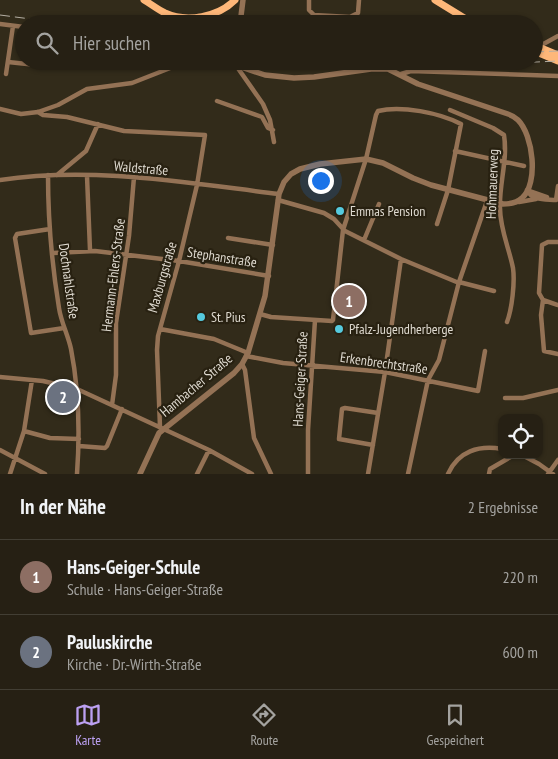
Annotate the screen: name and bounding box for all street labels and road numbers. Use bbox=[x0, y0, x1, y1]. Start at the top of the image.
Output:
street label: Hohmauerweg bbox=[482, 149, 502, 219]
street label: Waldstraße bbox=[113, 157, 169, 179]
street label: Hermann-Ehlers-Straße bbox=[97, 217, 129, 333]
street label: Maxburgstraße bbox=[143, 239, 181, 315]
street label: Dochnahlstraße bbox=[55, 242, 83, 320]
street label: Stephanstraße bbox=[186, 243, 258, 271]
street label: Hans-Geiger-Straße bbox=[289, 331, 311, 427]
street label: Erkenbrechtstraße bbox=[339, 348, 429, 378]
street label: Hambacher Straße bbox=[156, 349, 236, 421]

